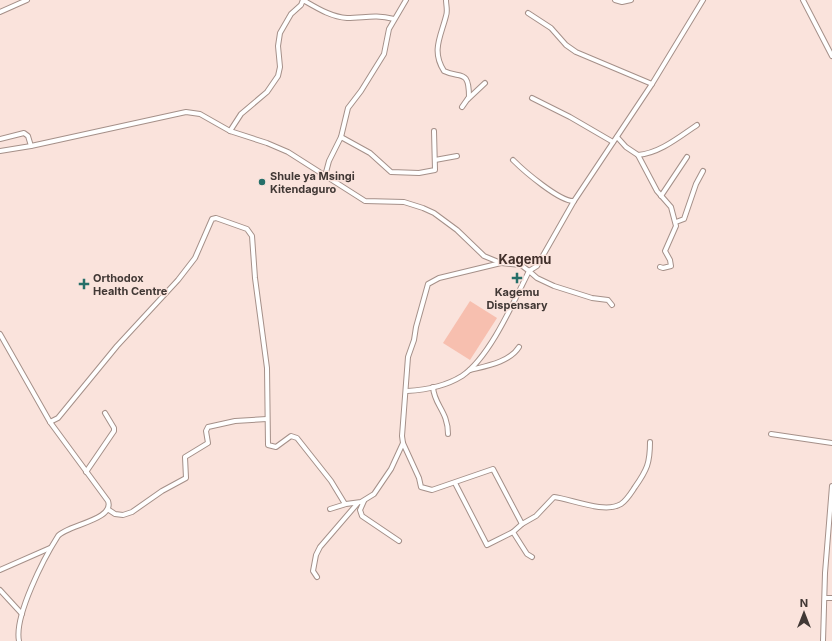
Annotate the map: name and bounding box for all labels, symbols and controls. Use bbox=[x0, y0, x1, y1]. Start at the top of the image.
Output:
place label: Shule ya Msingi Kitendaguro bbox=[270, 169, 355, 196]
marker: Shule ya Msingi Kitendaguro bbox=[257, 177, 267, 187]
district label: Kagemu bbox=[499, 251, 551, 267]
place label: Orthodox Health Centre bbox=[93, 271, 168, 298]
marker: Kagemu Dispensary bbox=[511, 272, 523, 284]
marker: Orthodox Health Centre bbox=[78, 278, 90, 290]
place label: Kagemu Dispensary bbox=[486, 285, 548, 312]
north arrow bbox=[784, 593, 824, 633]
text: N bbox=[800, 596, 808, 610]

